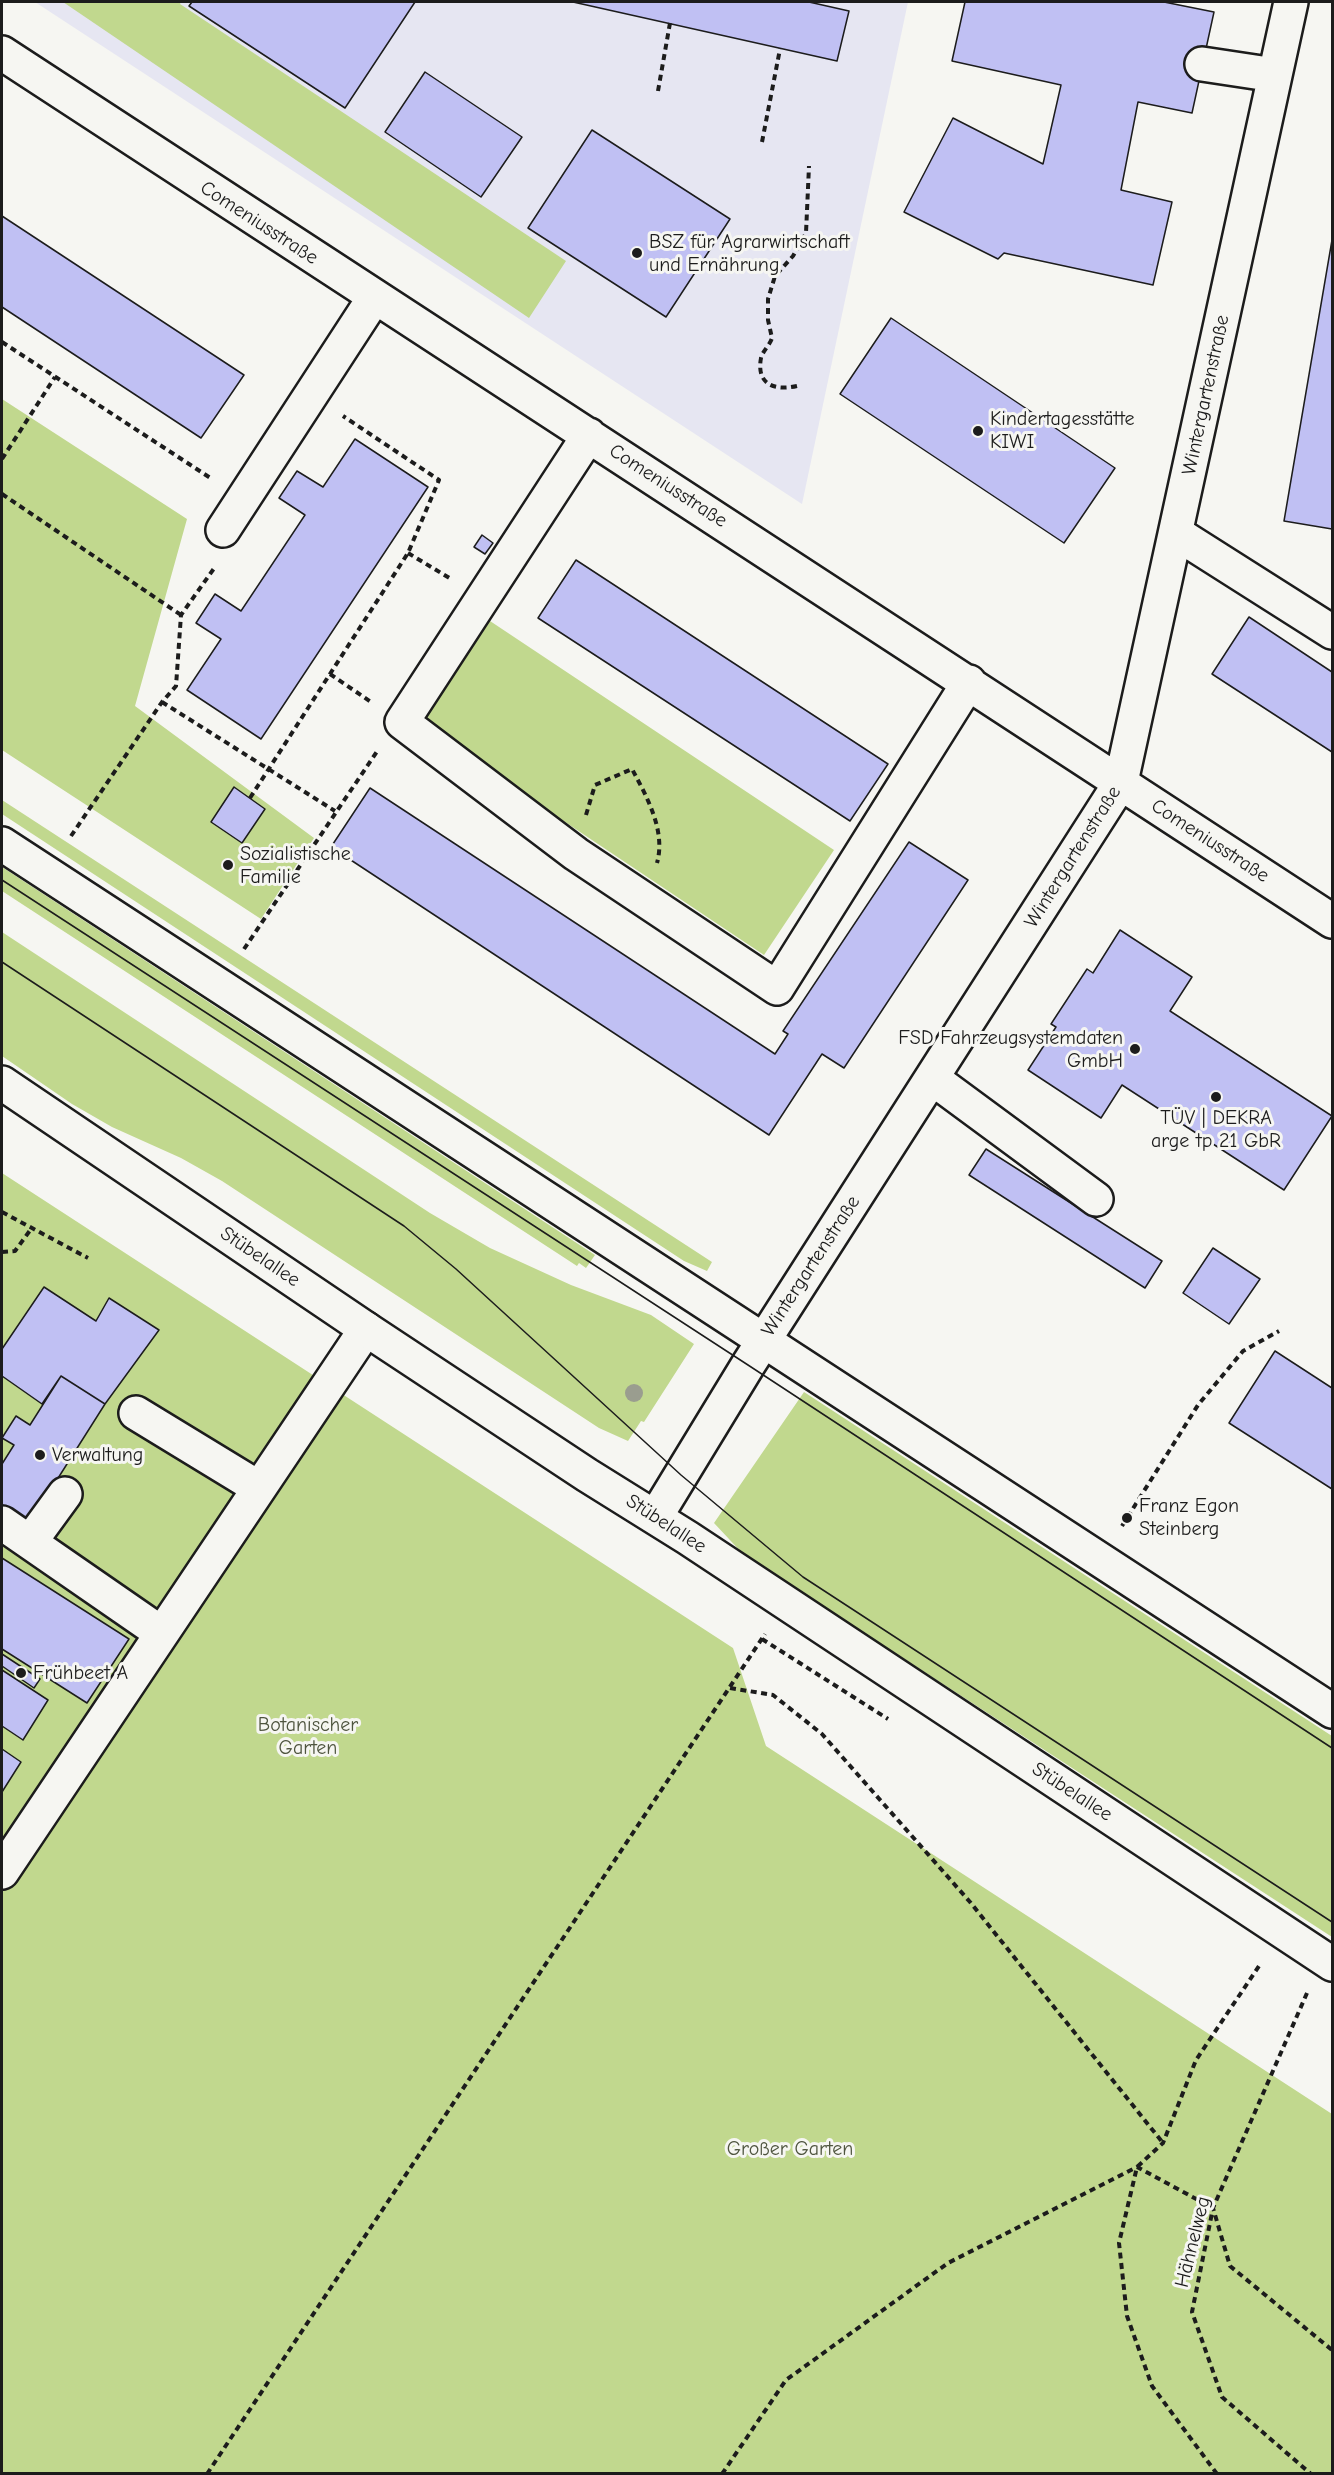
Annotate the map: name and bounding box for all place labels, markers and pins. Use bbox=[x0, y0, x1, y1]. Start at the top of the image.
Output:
place label: BSZ für Agrarwirtschaft und Ernährung bbox=[649, 230, 850, 277]
marker: BSZ für Agrarwirtschaft und Ernährung bbox=[630, 246, 644, 260]
place label: Kindertagesstätte KIWI bbox=[990, 407, 1134, 454]
marker: Kindertagesstätte KIWI bbox=[971, 424, 985, 438]
place label: Sozialistische Familie bbox=[240, 842, 351, 889]
marker: Sozialistische Familie bbox=[221, 858, 235, 872]
place label: FSD Fahrzeugsystemdaten GmbH bbox=[898, 1026, 1123, 1073]
marker: FSD Fahrzeugsystemdaten GmbH bbox=[1128, 1042, 1142, 1056]
marker: TÜV | DEKRA arge tp 21 GbR bbox=[1209, 1090, 1223, 1104]
place label: TÜV | DEKRA arge tp 21 GbR bbox=[1151, 1106, 1281, 1153]
place label: Verwaltung bbox=[52, 1443, 143, 1467]
marker: Verwaltung bbox=[33, 1448, 47, 1462]
place label: Franz Egon Steinberg bbox=[1139, 1494, 1239, 1541]
marker: Franz Egon Steinberg bbox=[1120, 1511, 1134, 1525]
place label: Frühbeet A bbox=[33, 1661, 128, 1685]
marker: Frühbeet A bbox=[14, 1666, 28, 1680]

